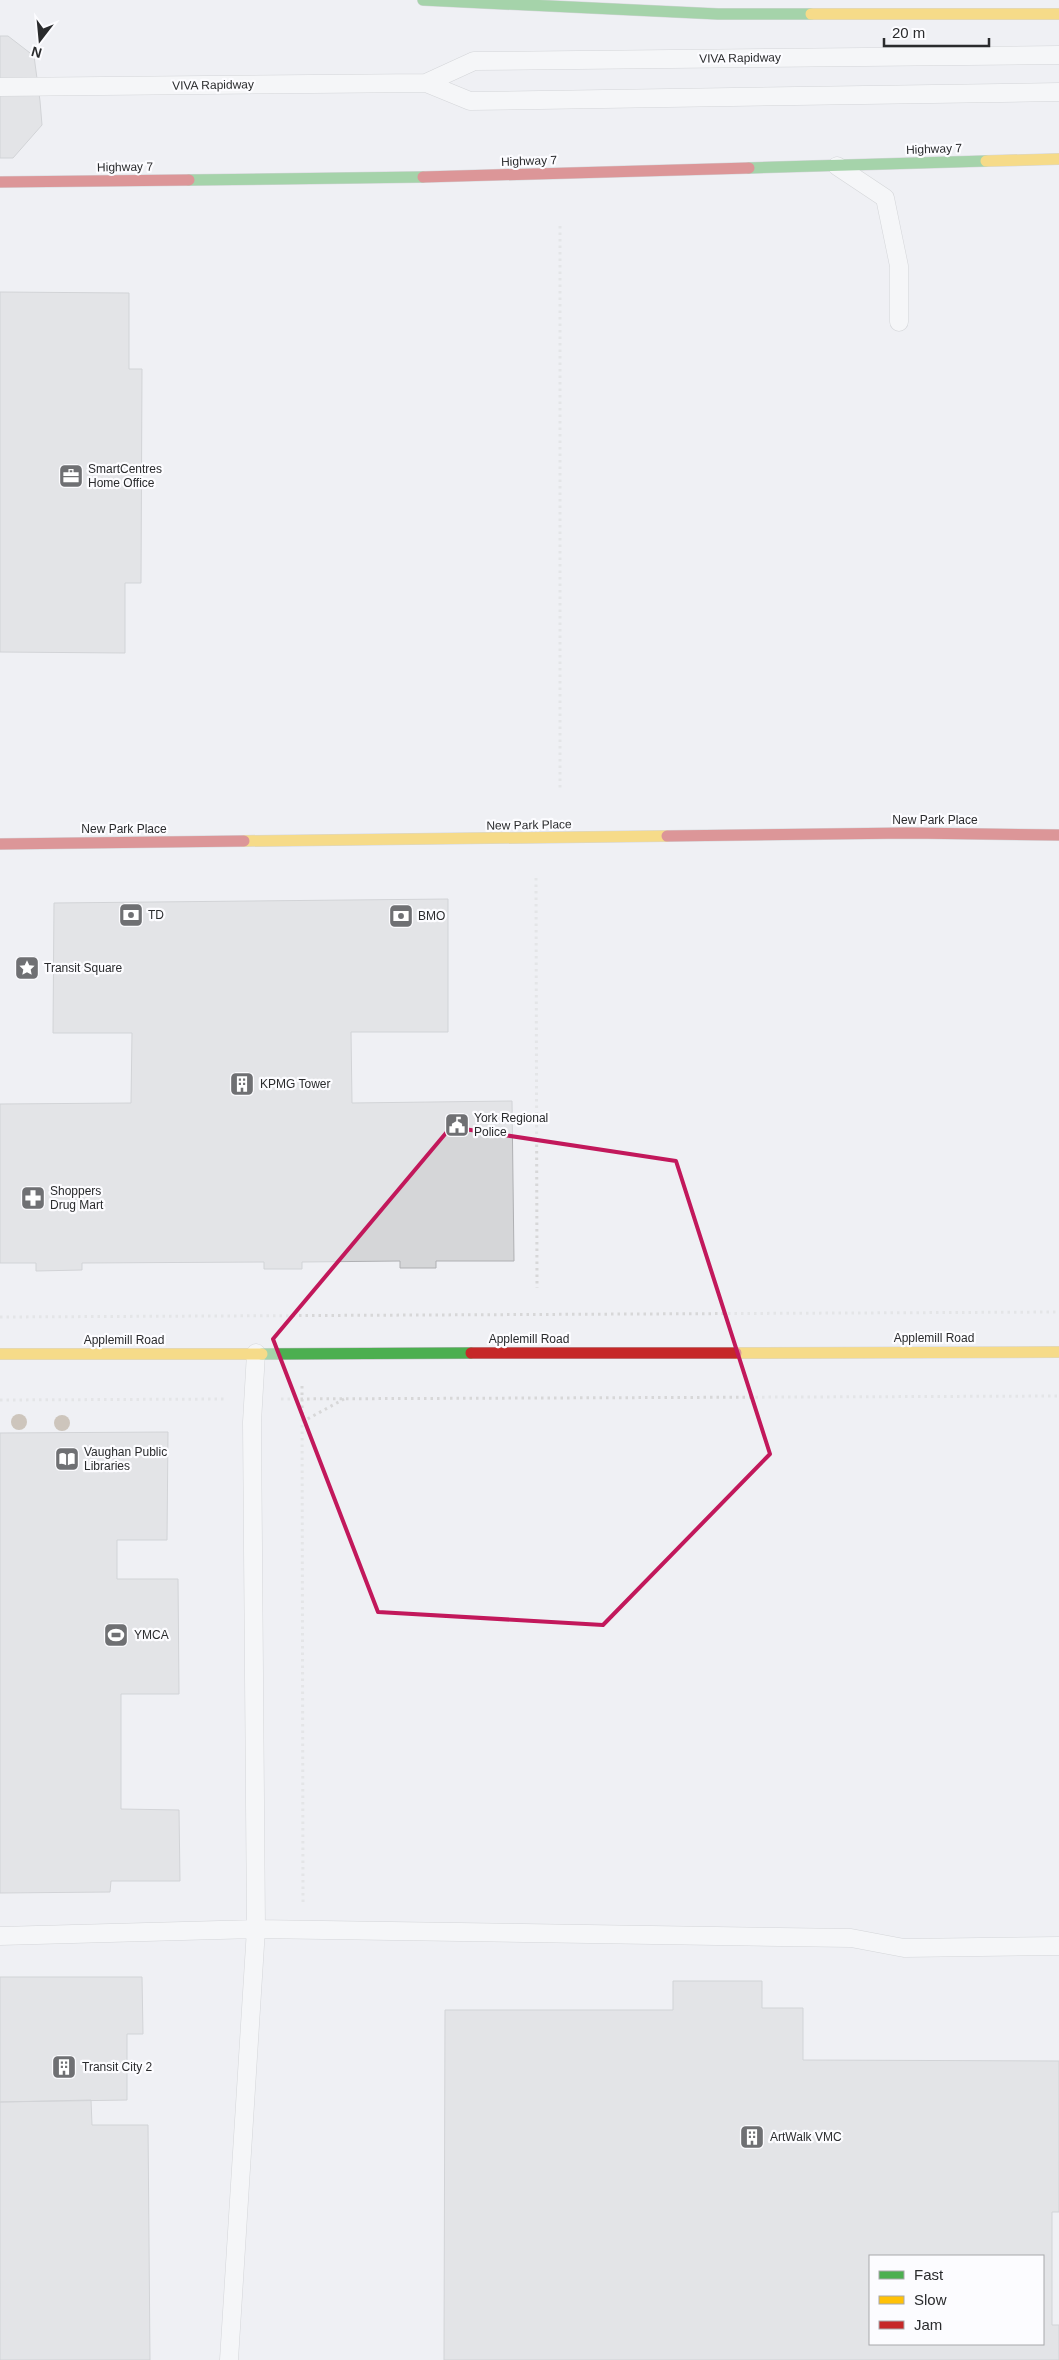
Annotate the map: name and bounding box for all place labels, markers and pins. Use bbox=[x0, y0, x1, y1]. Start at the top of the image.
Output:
place label: SmartCentres Home Office bbox=[88, 462, 162, 490]
office icon: SmartCentres Home Office bbox=[58, 463, 84, 489]
bank icon: TD bbox=[118, 902, 144, 928]
bank icon: BMO bbox=[388, 903, 414, 929]
place label: TD bbox=[148, 908, 164, 922]
place label: BMO bbox=[418, 909, 445, 923]
place icon: Transit Square bbox=[14, 955, 40, 981]
place label: Transit Square bbox=[44, 961, 123, 975]
building icon: KPMG Tower bbox=[229, 1071, 255, 1097]
place label: KPMG Tower bbox=[260, 1077, 330, 1091]
place label: York Regional Police bbox=[474, 1111, 548, 1139]
public building icon: York Regional Police bbox=[444, 1112, 470, 1138]
place label: Shoppers Drug Mart bbox=[50, 1184, 104, 1212]
pharmacy icon: Shoppers Drug Mart bbox=[20, 1185, 46, 1211]
place label: Vaughan Public Libraries bbox=[84, 1445, 167, 1473]
library icon: Vaughan Public Libraries bbox=[54, 1446, 80, 1472]
sports icon: YMCA bbox=[103, 1622, 129, 1648]
place label: YMCA bbox=[134, 1628, 169, 1642]
building icon: Transit City 2 bbox=[51, 2054, 77, 2080]
place label: Transit City 2 bbox=[82, 2060, 153, 2074]
building icon: ArtWalk VMC bbox=[739, 2124, 765, 2150]
place label: ArtWalk VMC bbox=[770, 2130, 842, 2144]

